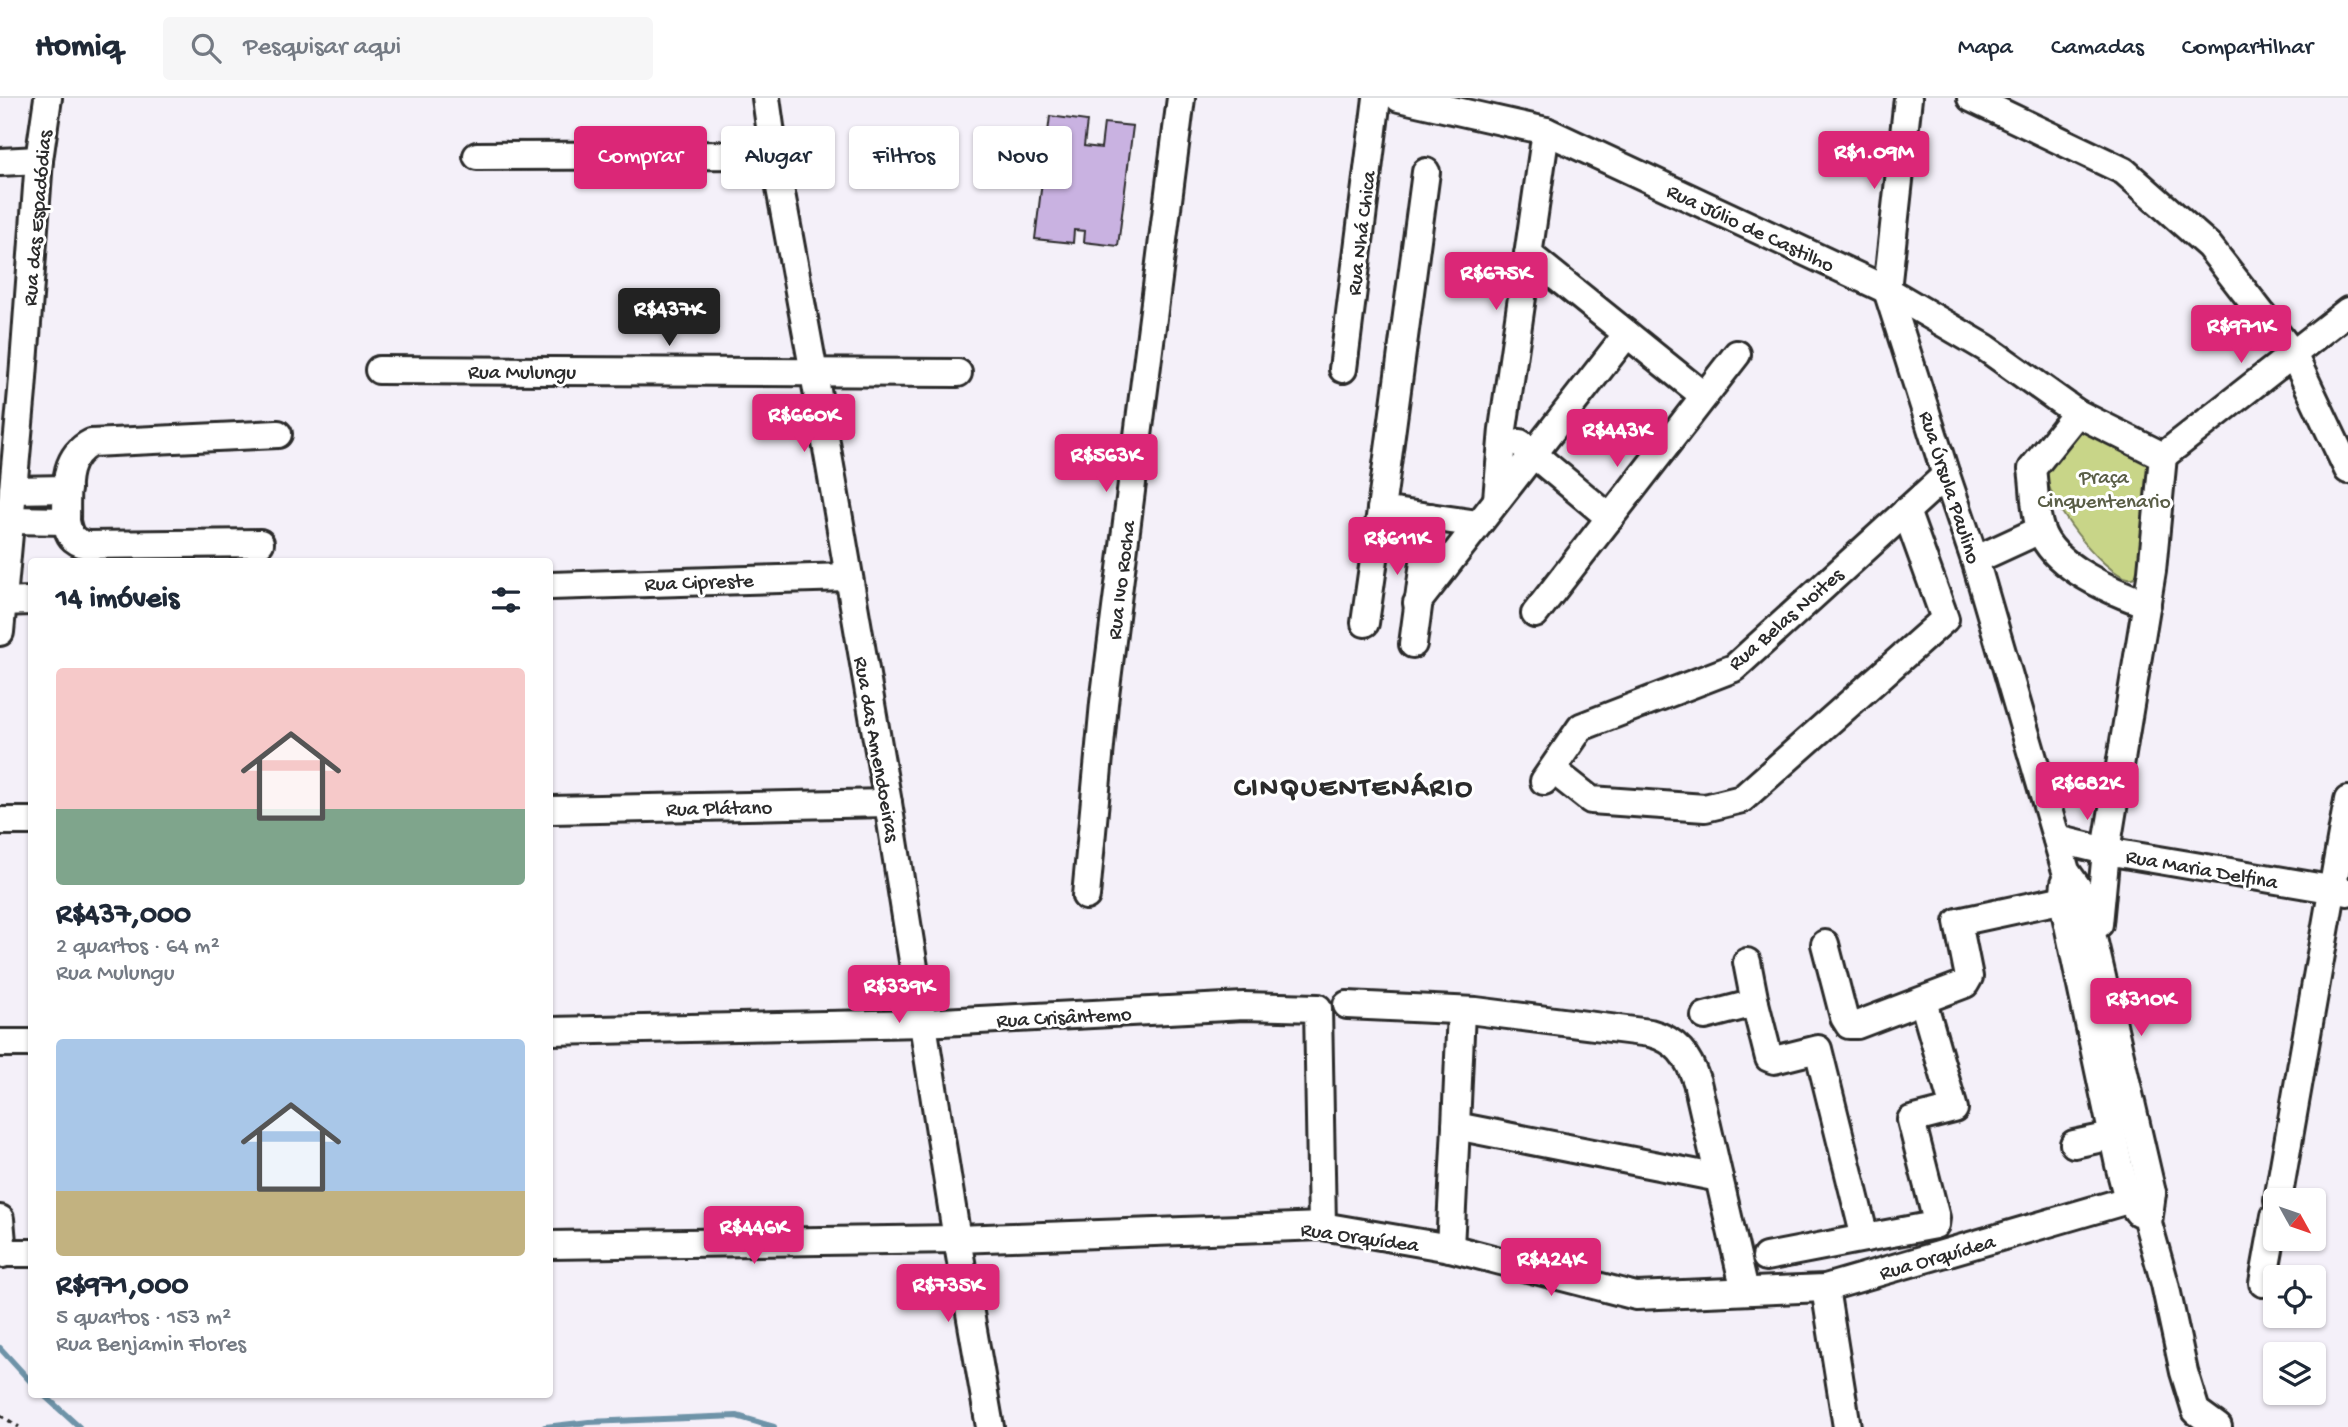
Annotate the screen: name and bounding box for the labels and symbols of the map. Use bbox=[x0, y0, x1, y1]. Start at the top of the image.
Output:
street label: Rua das Espadódias bbox=[19, 128, 60, 307]
pin: R$1.09M bbox=[1809, 132, 1939, 191]
street label: Rua Nhá Chica bbox=[1343, 168, 1384, 297]
street label: Rua Júlio de Castilho bbox=[1662, 180, 1838, 280]
pin: R$675K bbox=[1439, 252, 1553, 312]
pin: R$437K bbox=[612, 288, 726, 348]
pin: R$971K bbox=[2184, 306, 2298, 365]
street label: Rua Mulungu bbox=[468, 362, 576, 387]
pin: R$660K bbox=[747, 394, 861, 454]
street label: Rua Úrsula Paulino bbox=[1911, 409, 1984, 568]
pin: R$443K bbox=[1560, 410, 1674, 469]
pin: R$563K bbox=[1049, 434, 1163, 494]
park label: Praça Cinquentenario bbox=[2037, 467, 2171, 516]
street label: Rua Ivo Rocha bbox=[1104, 518, 1143, 641]
pin: R$611K bbox=[1340, 518, 1454, 577]
street label: Rua Belas Noites bbox=[1725, 563, 1851, 677]
street label: Rua Cipreste bbox=[644, 570, 755, 599]
street label: Rua das Amendoeiras bbox=[846, 655, 903, 845]
pin: R$682K bbox=[2030, 762, 2144, 822]
district label: CINQUENTENÁRIO bbox=[1234, 772, 1474, 806]
street label: Rua Plátano bbox=[666, 797, 773, 824]
street label: Rua Maria Delfina bbox=[2123, 846, 2281, 897]
pin: R$339K bbox=[842, 965, 956, 1025]
pin: R$310K bbox=[2084, 978, 2198, 1038]
street label: Rua Crisântemo bbox=[996, 1003, 1133, 1036]
north arrow bbox=[2263, 1188, 2326, 1251]
pin: R$446K bbox=[697, 1206, 811, 1266]
street label: Rua Orquídea bbox=[1299, 1219, 1422, 1260]
street label: Rua Orquídea bbox=[1877, 1231, 2000, 1288]
pin: R$424K bbox=[1494, 1238, 1608, 1298]
pin: R$735K bbox=[891, 1264, 1005, 1324]

